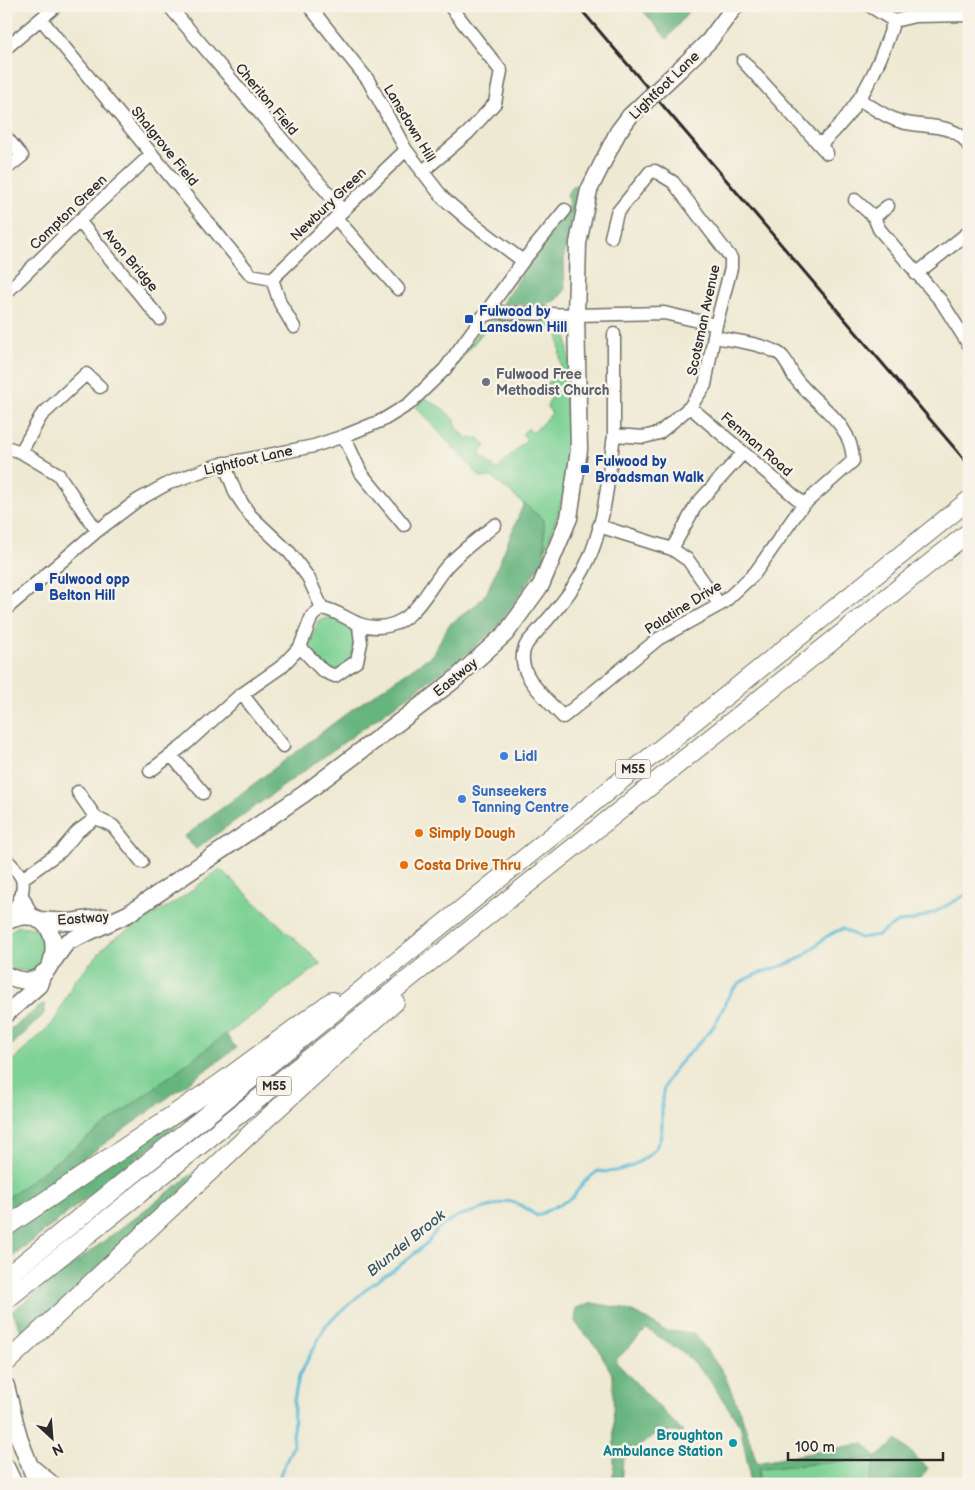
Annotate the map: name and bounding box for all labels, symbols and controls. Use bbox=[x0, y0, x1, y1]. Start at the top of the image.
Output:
street label: Lightfoot Lane bbox=[626, 48, 703, 123]
street label: Cheriton Field bbox=[232, 60, 302, 139]
street label: Lansdown Hill bbox=[380, 82, 439, 165]
street label: Shalgrove Field bbox=[127, 103, 202, 190]
street label: Newbury Green bbox=[287, 164, 370, 245]
street label: Compton Green bbox=[26, 171, 111, 253]
street label: Avon Bridge bbox=[99, 225, 162, 295]
street label: Scotsman Avenue bbox=[683, 263, 724, 377]
place label: Fulwood by Lansdown Hill bbox=[479, 303, 567, 336]
marker: Fulwood by Lansdown Hill bbox=[463, 313, 475, 325]
place label: Fulwood Free Methodist Church bbox=[496, 366, 609, 399]
marker: Fulwood Free Methodist Church bbox=[480, 376, 492, 388]
street label: Fenman Road bbox=[717, 409, 796, 480]
street label: Lightfoot Lane bbox=[202, 442, 294, 479]
place label: Fulwood by Broadsman Walk bbox=[595, 453, 705, 486]
marker: Fulwood by Broadsman Walk bbox=[579, 463, 591, 475]
place label: Fulwood opp Belton Hill bbox=[49, 571, 130, 604]
street label: Palatine Drive bbox=[642, 577, 725, 638]
marker: Fulwood opp Belton Hill bbox=[33, 581, 45, 593]
street label: Eastway bbox=[430, 654, 481, 700]
place label: Lidl bbox=[514, 748, 537, 765]
marker: Lidl bbox=[498, 750, 510, 762]
road number: M55 bbox=[616, 760, 650, 779]
place label: Sunseekers Tanning Centre bbox=[472, 783, 569, 816]
marker: Sunseekers Tanning Centre bbox=[456, 793, 468, 805]
place label: Simply Dough bbox=[429, 825, 515, 842]
marker: Simply Dough bbox=[413, 827, 425, 839]
place label: Costa Drive Thru bbox=[414, 857, 521, 874]
marker: Costa Drive Thru bbox=[398, 859, 410, 871]
street label: Eastway bbox=[57, 908, 110, 929]
road number: M55 bbox=[256, 1076, 292, 1096]
water label: Blundel Brook bbox=[363, 1205, 450, 1281]
north arrow bbox=[28, 1412, 78, 1462]
place label: Broughton Ambulance Station bbox=[602, 1427, 723, 1460]
scale bar bbox=[788, 1430, 942, 1462]
marker: Broughton Ambulance Station bbox=[727, 1437, 739, 1449]
text: 100 m bbox=[795, 1438, 835, 1457]
text: N bbox=[49, 1439, 66, 1459]

